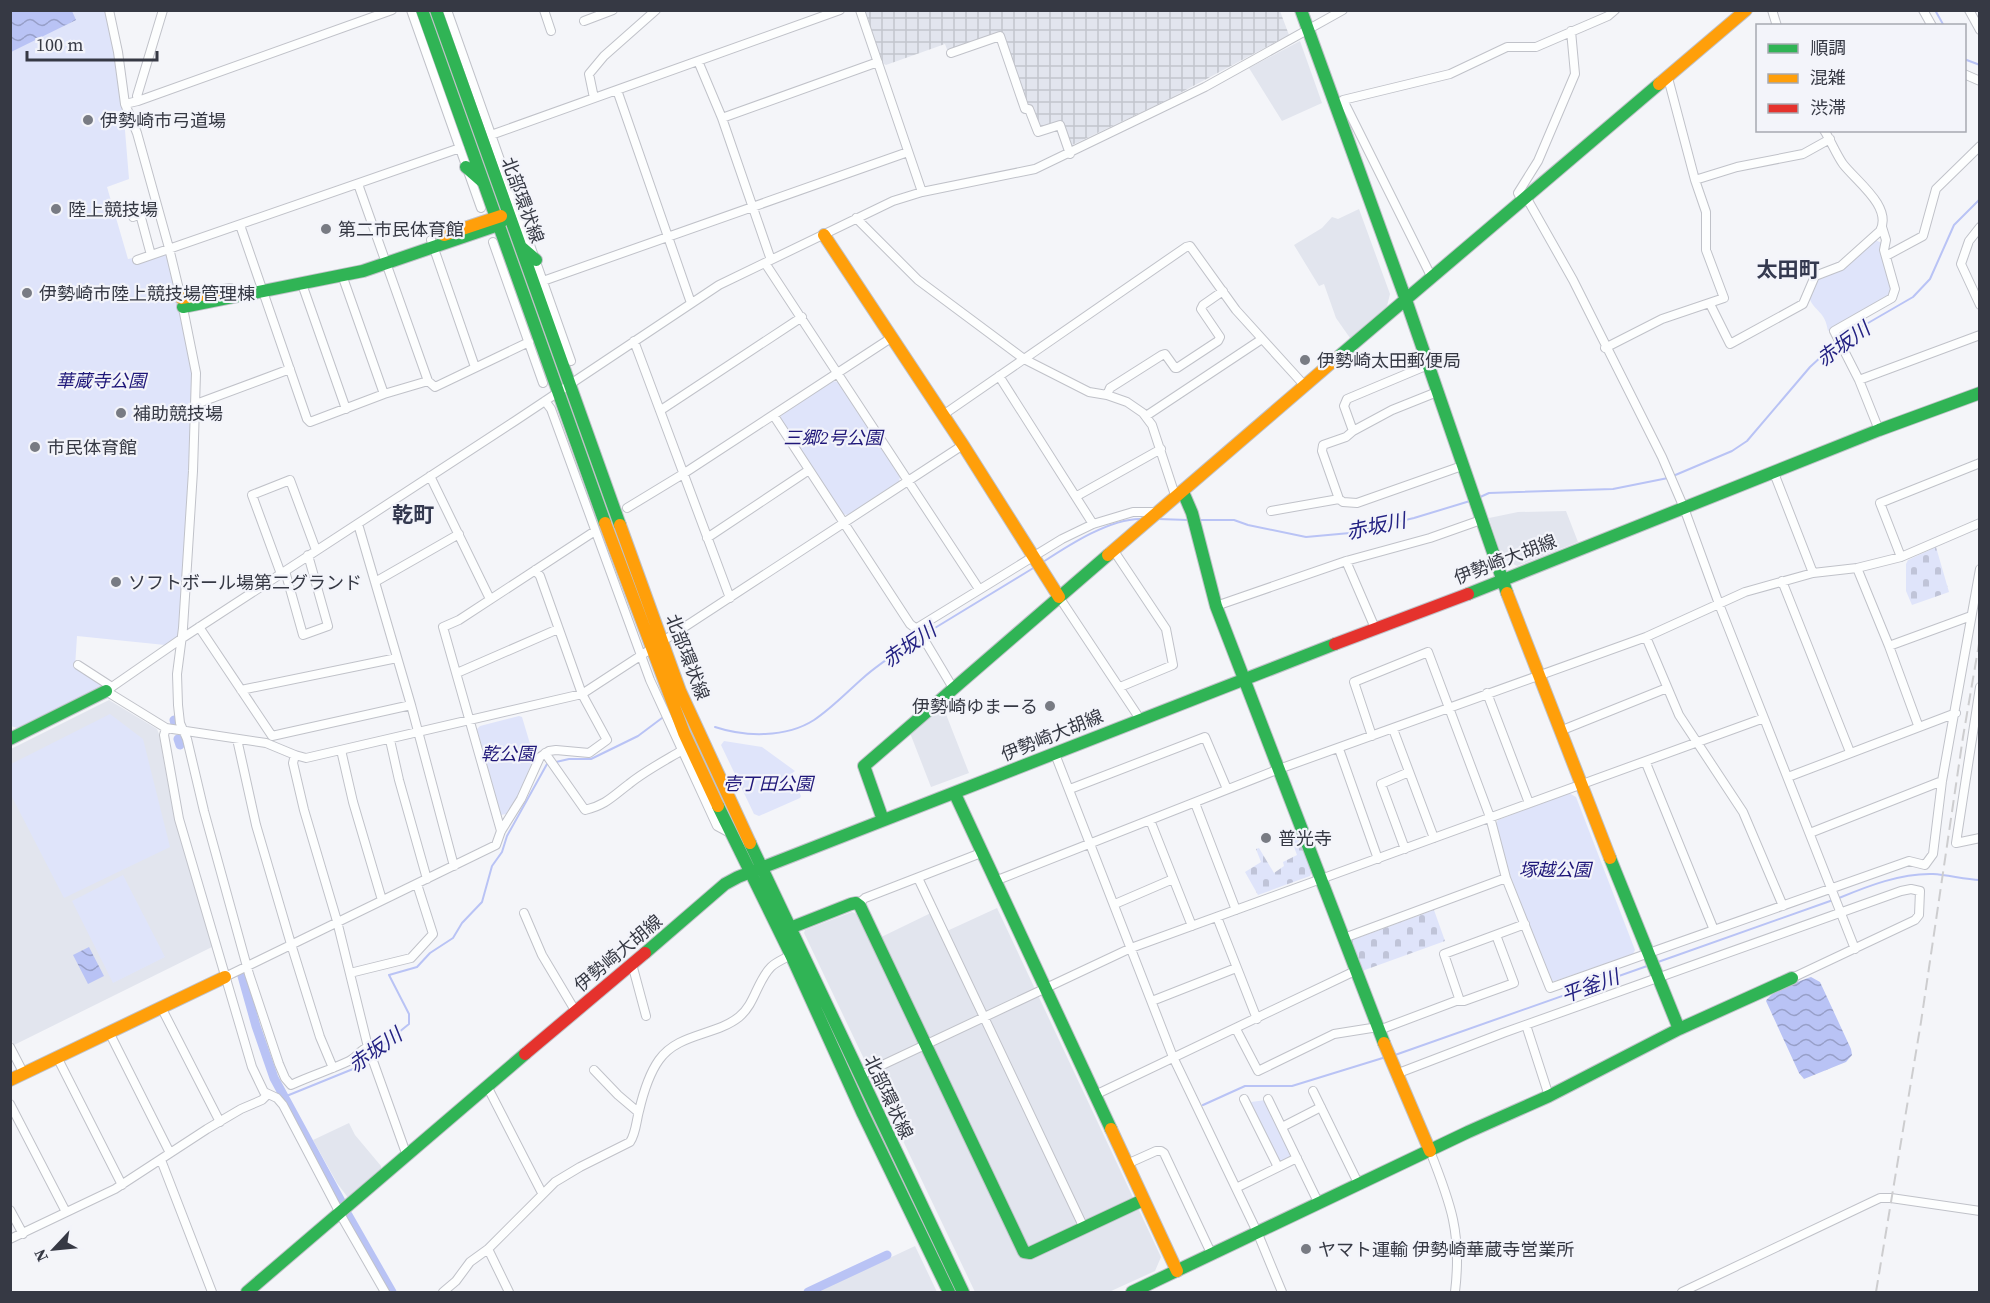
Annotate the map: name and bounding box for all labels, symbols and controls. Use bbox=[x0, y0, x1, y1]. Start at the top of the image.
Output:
scale bar bbox=[27, 24, 158, 62]
legend bbox=[1756, 24, 1966, 132]
text: 100 m bbox=[36, 32, 83, 57]
text: 順調 bbox=[1810, 35, 1846, 60]
text: 混雑 bbox=[1810, 65, 1846, 90]
text: 渋滞 bbox=[1810, 95, 1846, 120]
place label: 伊勢崎市弓道場 bbox=[100, 108, 226, 133]
marker: 伊勢崎市弓道場 bbox=[81, 113, 95, 127]
street label: 北部環状線 bbox=[496, 153, 550, 247]
place label: 陸上競技場 bbox=[68, 197, 158, 222]
marker: 陸上競技場 bbox=[49, 202, 63, 216]
place label: 第二市民体育館 bbox=[338, 217, 464, 242]
marker: 第二市民体育館 bbox=[319, 222, 333, 236]
district label: 太田町 bbox=[1757, 255, 1820, 284]
place label: 伊勢崎市陸上競技場管理棟 bbox=[39, 281, 255, 306]
marker: 伊勢崎市陸上競技場管理棟 bbox=[20, 286, 34, 300]
water label: 赤坂川 bbox=[1811, 314, 1877, 373]
place label: 伊勢崎太田郵便局 bbox=[1317, 348, 1461, 373]
marker: 伊勢崎太田郵便局 bbox=[1298, 353, 1312, 367]
park label: 華蔵寺公園 bbox=[56, 368, 149, 393]
place label: 補助競技場 bbox=[133, 401, 223, 426]
marker: 補助競技場 bbox=[114, 406, 128, 420]
park label: 三郷2号公園 bbox=[783, 425, 886, 450]
place label: 市民体育館 bbox=[47, 435, 137, 460]
marker: 市民体育館 bbox=[28, 440, 42, 454]
district label: 乾町 bbox=[392, 500, 434, 529]
water label: 赤坂川 bbox=[1344, 506, 1410, 546]
street label: 伊勢崎大胡線 bbox=[1450, 528, 1560, 590]
place label: ソフトボール場第二グランド bbox=[128, 570, 362, 595]
marker: ソフトボール場第二グランド bbox=[109, 575, 123, 589]
street label: 北部環状線 bbox=[660, 611, 716, 703]
water label: 赤坂川 bbox=[876, 615, 943, 674]
place label: 伊勢崎ゆまーる bbox=[912, 694, 1038, 719]
marker: 伊勢崎ゆまーる bbox=[1043, 699, 1057, 713]
street label: 伊勢崎大胡線 bbox=[997, 703, 1107, 767]
park label: 乾公園 bbox=[481, 741, 538, 766]
park label: 壱丁田公園 bbox=[723, 771, 816, 796]
place label: 普光寺 bbox=[1278, 826, 1332, 851]
marker: 普光寺 bbox=[1259, 831, 1273, 845]
park label: 塚越公園 bbox=[1519, 857, 1594, 882]
street label: 伊勢崎大胡線 bbox=[569, 909, 667, 997]
water label: 平釜川 bbox=[1557, 962, 1625, 1009]
water label: 赤坂川 bbox=[343, 1020, 409, 1079]
street label: 北部環状線 bbox=[859, 1051, 919, 1143]
north arrow bbox=[24, 1219, 84, 1279]
place label: ヤマト運輸 伊勢崎華蔵寺営業所 bbox=[1318, 1237, 1574, 1262]
marker: ヤマト運輸 伊勢崎華蔵寺営業所 bbox=[1299, 1242, 1313, 1256]
text: N bbox=[28, 1245, 53, 1266]

